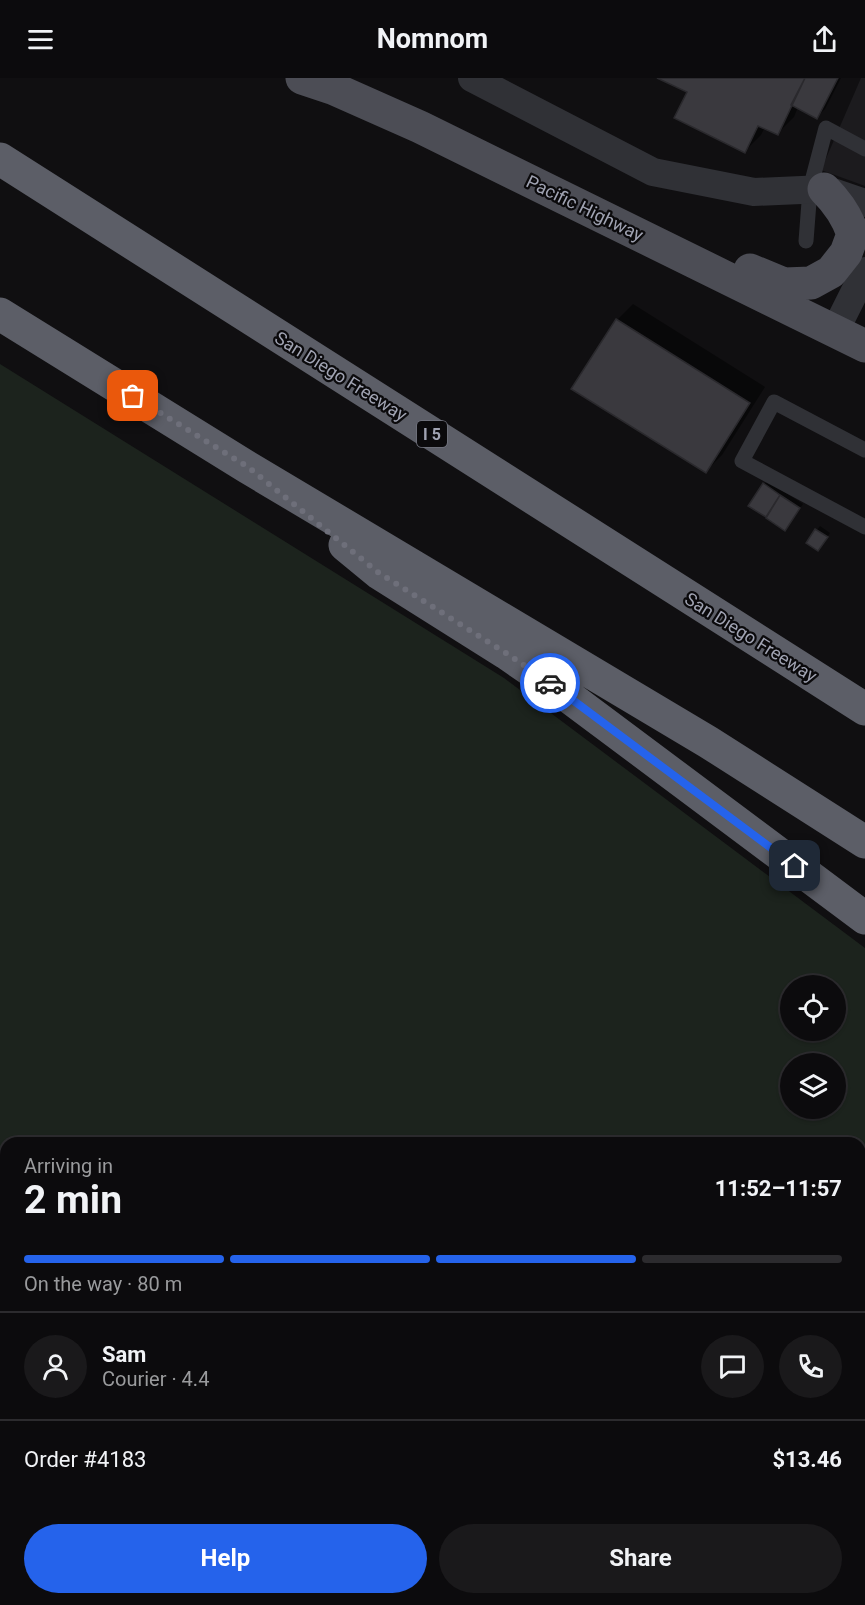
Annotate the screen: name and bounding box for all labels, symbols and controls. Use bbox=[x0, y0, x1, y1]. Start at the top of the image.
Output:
icon: menu bbox=[24, 23, 57, 56]
text: Nomnom bbox=[377, 23, 488, 55]
icon: share bbox=[808, 23, 841, 56]
street label: Pacific Highway bbox=[523, 171, 647, 246]
street label: San Diego Freeway bbox=[271, 327, 411, 425]
pin bbox=[107, 370, 158, 421]
icon: bag bbox=[116, 379, 149, 412]
road number: I 5 bbox=[417, 421, 447, 447]
street label: San Diego Freeway bbox=[681, 588, 821, 686]
courier bbox=[520, 653, 580, 713]
icon: car bbox=[534, 667, 567, 700]
pin bbox=[769, 840, 820, 891]
icon: home bbox=[778, 849, 811, 882]
map controls bbox=[780, 975, 846, 1119]
button: locate bbox=[780, 975, 846, 1041]
button: layers bbox=[780, 1053, 846, 1119]
text: Arriving in bbox=[24, 1154, 113, 1178]
text: 11:52–11:57 bbox=[715, 1176, 842, 1201]
text: 2 min bbox=[24, 1177, 122, 1223]
text: On the way · 80 m bbox=[24, 1272, 182, 1296]
button: person bbox=[24, 1335, 87, 1398]
button: chat bbox=[701, 1335, 764, 1398]
button: phone bbox=[779, 1335, 842, 1398]
text: Sam bbox=[102, 1342, 146, 1367]
text: Courier · 4.4 bbox=[102, 1367, 209, 1391]
text: Order #4183 bbox=[24, 1447, 146, 1472]
text: $13.46 bbox=[773, 1447, 842, 1472]
button: Help bbox=[24, 1524, 427, 1593]
button: Share bbox=[439, 1524, 842, 1593]

